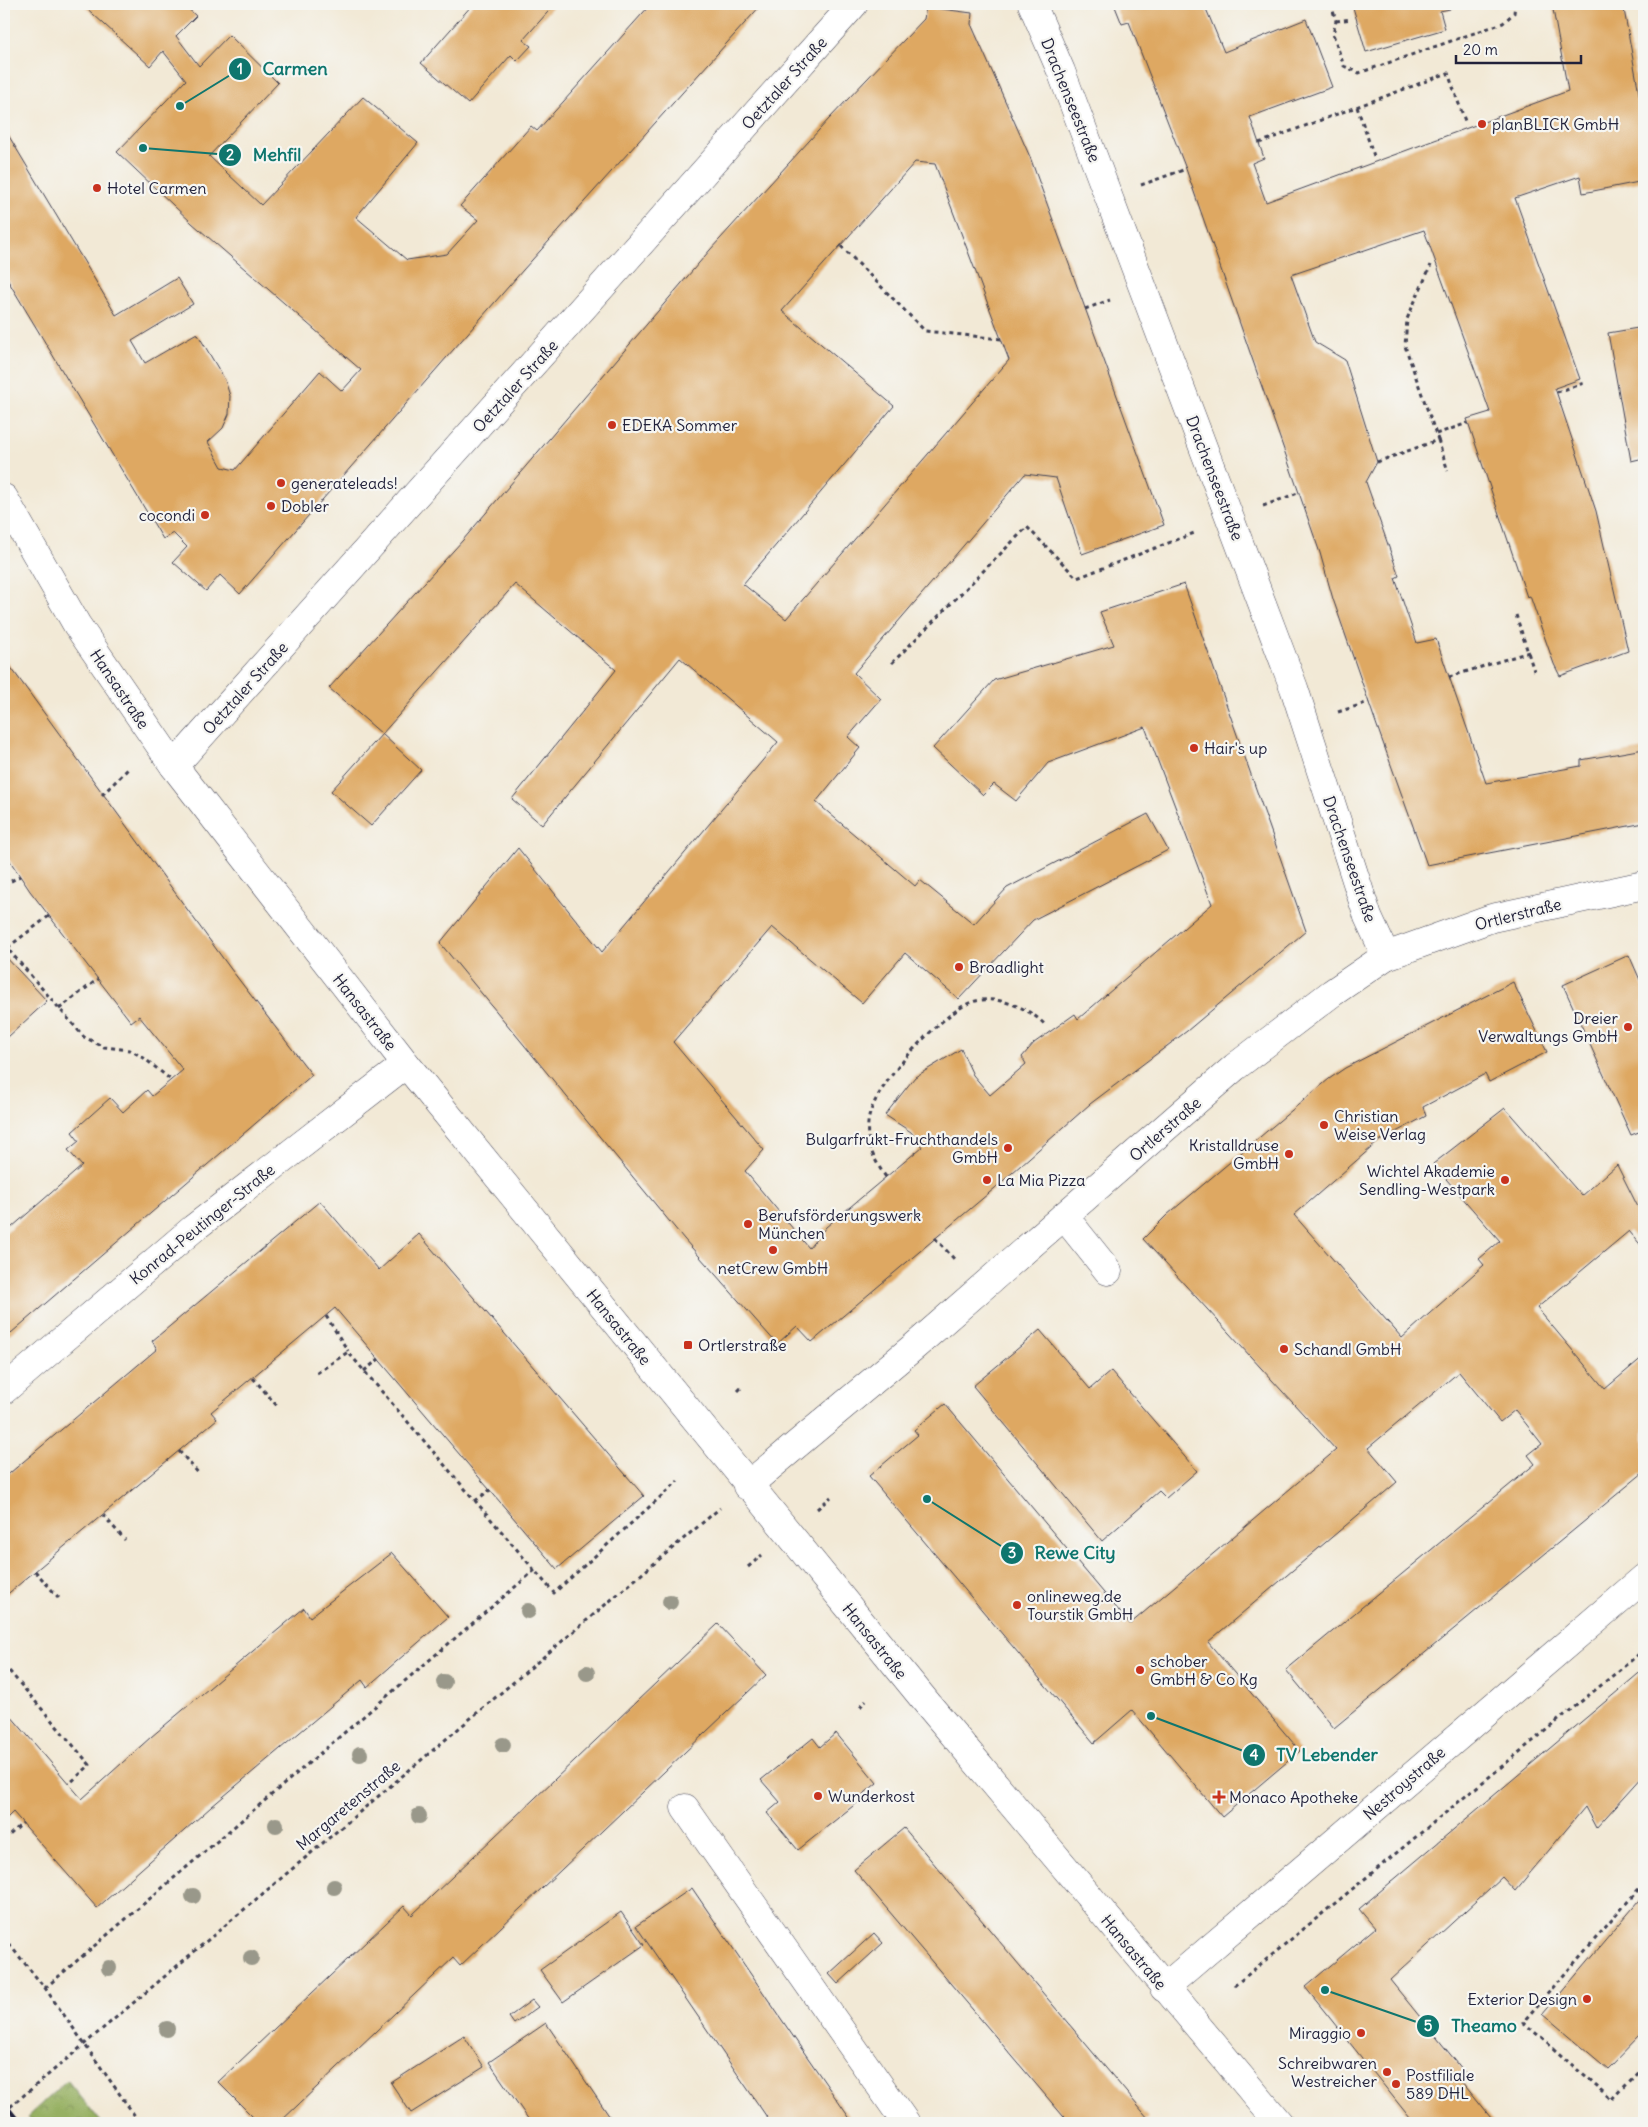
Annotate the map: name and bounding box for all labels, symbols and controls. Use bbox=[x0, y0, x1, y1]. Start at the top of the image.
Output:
street label: Oetztaler Straße bbox=[737, 32, 831, 134]
scale bar bbox=[1456, 32, 1580, 64]
street label: Drachenseestraße bbox=[1037, 35, 1105, 165]
text: 20 m bbox=[1463, 40, 1498, 59]
callout: Carmen bbox=[227, 53, 337, 86]
text: Carmen bbox=[262, 57, 328, 80]
text: 1 bbox=[237, 59, 243, 78]
place label: planBLICK GmbH bbox=[1492, 114, 1619, 134]
marker: planBLICK GmbH bbox=[1476, 118, 1488, 130]
callout: Mehfil bbox=[218, 138, 311, 171]
text: Mehfil bbox=[253, 143, 301, 166]
text: 2 bbox=[226, 145, 234, 164]
place label: Hotel Carmen bbox=[107, 178, 207, 198]
marker: Hotel Carmen bbox=[91, 182, 103, 194]
street label: Oetztaler Straße bbox=[468, 335, 562, 437]
street label: Drachenseestraße bbox=[1182, 413, 1248, 543]
place label: EDEKA Sommer bbox=[622, 415, 738, 435]
marker: EDEKA Sommer bbox=[606, 419, 618, 431]
place label: generateleads! bbox=[291, 473, 398, 493]
marker: generateleads! bbox=[275, 477, 287, 489]
place label: Dobler bbox=[281, 496, 329, 516]
marker: Dobler bbox=[265, 500, 277, 512]
place label: cocondi bbox=[139, 505, 195, 525]
marker: cocondi bbox=[199, 509, 211, 521]
street label: Oetztaler Straße bbox=[198, 637, 292, 739]
street label: Hansastraße bbox=[86, 645, 154, 733]
place label: Hair's up bbox=[1204, 738, 1267, 758]
marker: Hair's up bbox=[1188, 742, 1200, 754]
street label: Drachenseestraße bbox=[1319, 793, 1381, 925]
street label: Ortlerstraße bbox=[1473, 894, 1563, 934]
place label: Broadlight bbox=[969, 957, 1045, 977]
marker: Broadlight bbox=[953, 961, 965, 973]
street label: Hansastraße bbox=[329, 970, 401, 1054]
place label: Dreier Verwaltungs GmbH bbox=[1478, 1008, 1618, 1046]
marker: Dreier Verwaltungs GmbH bbox=[1622, 1021, 1634, 1033]
street label: Ortlerstraße bbox=[1125, 1092, 1205, 1166]
place label: Christian Weise Verlag bbox=[1334, 1106, 1426, 1144]
marker: Christian Weise Verlag bbox=[1318, 1119, 1330, 1131]
place label: Bulgarfrukt-Fruchthandels GmbH bbox=[806, 1129, 998, 1167]
place label: Kristalldruse GmbH bbox=[1189, 1135, 1279, 1173]
marker: Bulgarfrukt-Fruchthandels GmbH bbox=[1002, 1142, 1014, 1154]
marker: Kristalldruse GmbH bbox=[1283, 1148, 1295, 1160]
street label: Konrad-Peutinger-Straße bbox=[125, 1159, 279, 1289]
place label: Wichtel Akademie Sendling-Westpark bbox=[1359, 1161, 1495, 1199]
place label: La Mia Pizza bbox=[997, 1170, 1086, 1190]
marker: La Mia Pizza bbox=[981, 1174, 993, 1186]
marker: Wichtel Akademie Sendling-Westpark bbox=[1499, 1174, 1511, 1186]
place label: Berufsförderungswerk München bbox=[758, 1205, 921, 1243]
marker: Berufsförderungswerk München bbox=[742, 1218, 754, 1230]
marker: netCrew GmbH bbox=[767, 1244, 779, 1256]
place label: netCrew GmbH bbox=[718, 1258, 828, 1278]
street label: Hansastraße bbox=[582, 1285, 656, 1369]
place label: Ortlerstraße bbox=[698, 1335, 787, 1355]
marker: Ortlerstraße bbox=[682, 1339, 694, 1351]
place label: Schandl GmbH bbox=[1294, 1339, 1401, 1359]
marker: Schandl GmbH bbox=[1278, 1343, 1290, 1355]
callout: Rewe City bbox=[1000, 1537, 1126, 1570]
text: Rewe City bbox=[1034, 1541, 1116, 1564]
text: 3 bbox=[1008, 1543, 1016, 1562]
place label: onlineweg.de Tourstik GmbH bbox=[1027, 1586, 1133, 1624]
street label: Hansastraße bbox=[838, 1599, 912, 1683]
marker: onlineweg.de Tourstik GmbH bbox=[1011, 1599, 1023, 1611]
place label: schober GmbH & Co Kg bbox=[1150, 1651, 1258, 1689]
marker: schober GmbH & Co Kg bbox=[1134, 1664, 1146, 1676]
callout: TV Lebender bbox=[1242, 1738, 1388, 1771]
street label: Nestroystraße bbox=[1359, 1742, 1449, 1824]
text: TV Lebender bbox=[1276, 1743, 1378, 1766]
text: 4 bbox=[1250, 1745, 1259, 1764]
street label: Margaretenstraße bbox=[292, 1756, 404, 1854]
place label: Wunderkost bbox=[828, 1786, 916, 1806]
place label: Monaco Apotheke bbox=[1229, 1787, 1358, 1807]
marker: Wunderkost bbox=[812, 1790, 824, 1802]
marker: Monaco Apotheke bbox=[1213, 1791, 1225, 1803]
street label: Hansastraße bbox=[1097, 1910, 1171, 1994]
place label: Exterior Design bbox=[1468, 1989, 1577, 2009]
marker: Exterior Design bbox=[1581, 1993, 1593, 2005]
callout: Theamo bbox=[1416, 2009, 1526, 2042]
text: Theamo bbox=[1451, 2014, 1517, 2037]
text: 5 bbox=[1424, 2016, 1433, 2035]
place label: Miraggio bbox=[1289, 2023, 1351, 2043]
marker: Miraggio bbox=[1355, 2027, 1367, 2039]
place label: Schreibwaren Westreicher bbox=[1278, 2053, 1377, 2091]
place label: Postfiliale 589 DHL bbox=[1406, 2065, 1474, 2103]
marker: Schreibwaren Westreicher bbox=[1381, 2066, 1393, 2078]
marker: Postfiliale 589 DHL bbox=[1390, 2078, 1402, 2090]

